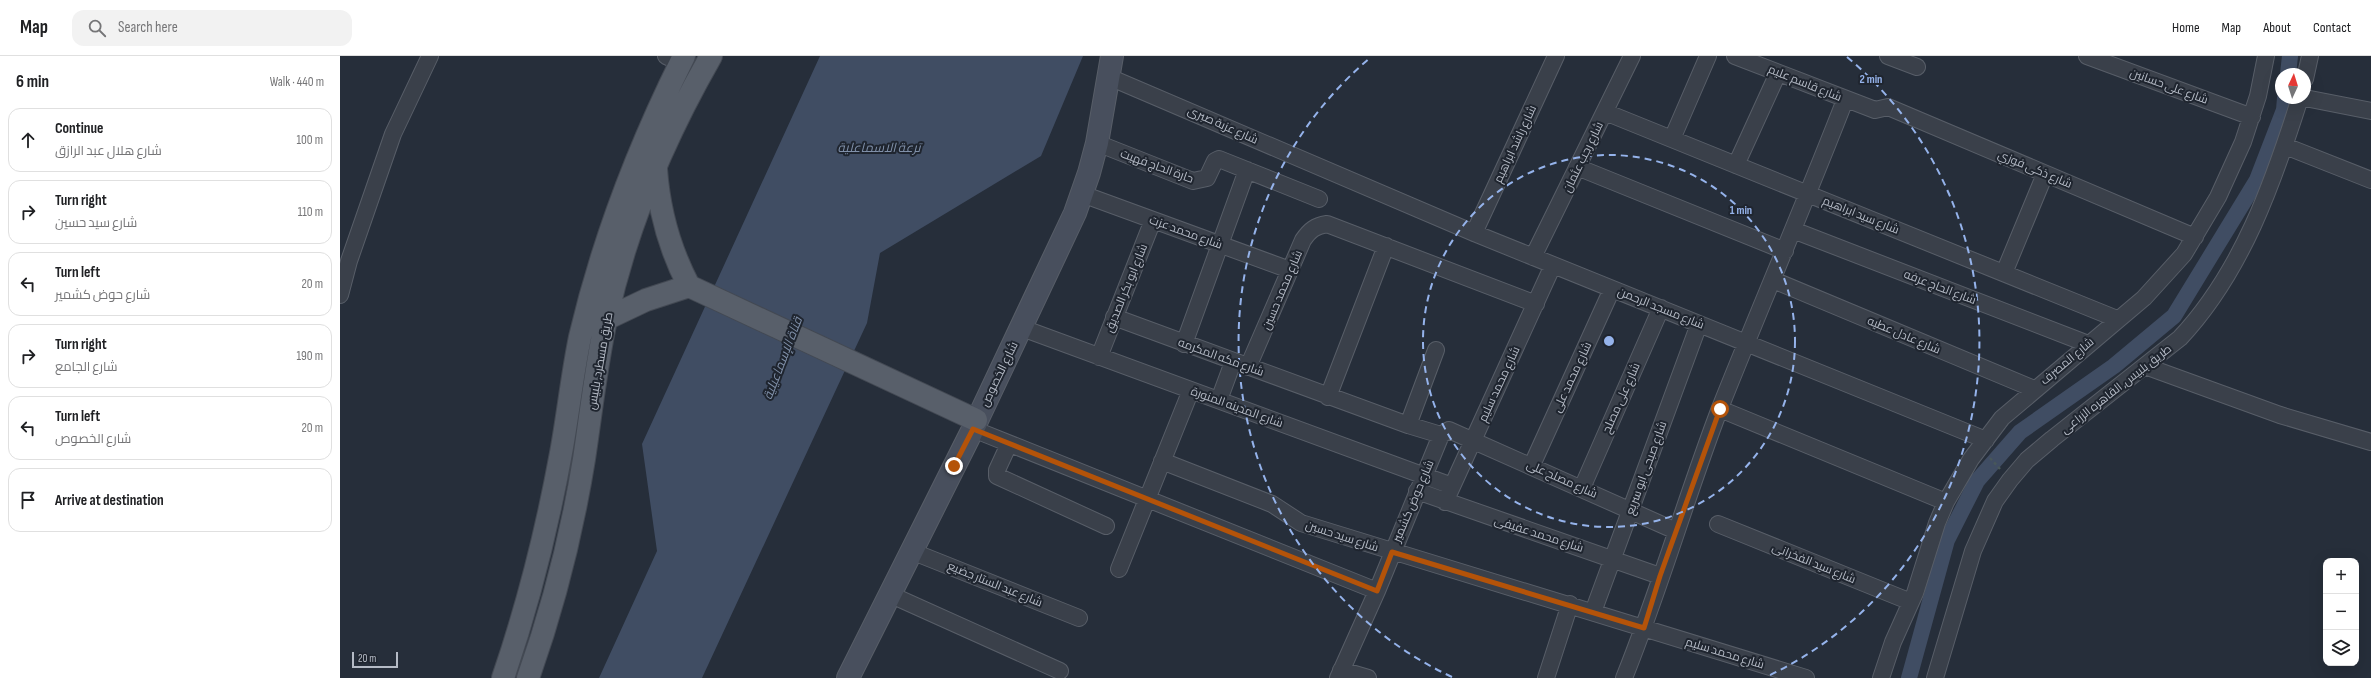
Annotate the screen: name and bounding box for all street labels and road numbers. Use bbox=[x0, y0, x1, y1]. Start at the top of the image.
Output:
street label: شارع قاسم عليم bbox=[1766, 62, 1844, 105]
street label: شارع على حسانين bbox=[2128, 65, 2210, 108]
street label: شارع عزبة صبرى bbox=[1185, 103, 1260, 148]
street label: شارع راشد ابراهيم bbox=[1491, 103, 1540, 185]
street label: شارع رجب عثمان bbox=[1560, 119, 1607, 195]
street label: حارة الحاج فهيت bbox=[1118, 146, 1196, 187]
street label: شارع ذكى فوزي bbox=[1995, 147, 2074, 194]
street label: شارع سيد ابراهيم bbox=[1820, 193, 1901, 238]
street label: شارع محمد عزت bbox=[1147, 212, 1224, 253]
street label: شارع ابو بكر الصديق bbox=[1102, 242, 1151, 335]
street label: شارع محمد حسين bbox=[1259, 248, 1306, 332]
street label: شارع الحاج عرفه bbox=[1902, 267, 1978, 308]
street label: شارع مسجد الرحمن bbox=[1615, 284, 1706, 333]
street label: طريق مسطرد, بلبيس bbox=[585, 311, 616, 411]
street label: شارع عادل عطيه bbox=[1865, 313, 1943, 358]
street label: شارع مكه المكرمه bbox=[1176, 335, 1266, 380]
street label: شارع المصرف bbox=[2037, 335, 2097, 388]
street label: شارع الخصوص bbox=[977, 339, 1022, 409]
street label: شارع محمد على bbox=[1550, 339, 1595, 415]
street label: طريق بلبيس, القاهره الزراعى bbox=[2058, 341, 2175, 437]
street label: شارع محمد سليم bbox=[1475, 344, 1524, 424]
street label: شارع على مصلح bbox=[1599, 360, 1644, 436]
street label: شارع المدينه المنورة bbox=[1189, 384, 1285, 431]
street label: شارع صبحى ابو سريع bbox=[1623, 419, 1670, 517]
street label: شارع مصلح على bbox=[1524, 457, 1600, 502]
street label: شارع حوض كشمير bbox=[1389, 458, 1438, 546]
street label: شارع محمد عفيفى bbox=[1492, 513, 1585, 556]
street label: شارع سيد حسين bbox=[1303, 518, 1380, 555]
street label: شارع سيد الفخرانى bbox=[1770, 540, 1858, 587]
street label: شارع عبد الستار جضيع bbox=[945, 559, 1045, 610]
street label: شارع محمد سليم bbox=[1684, 634, 1766, 673]

